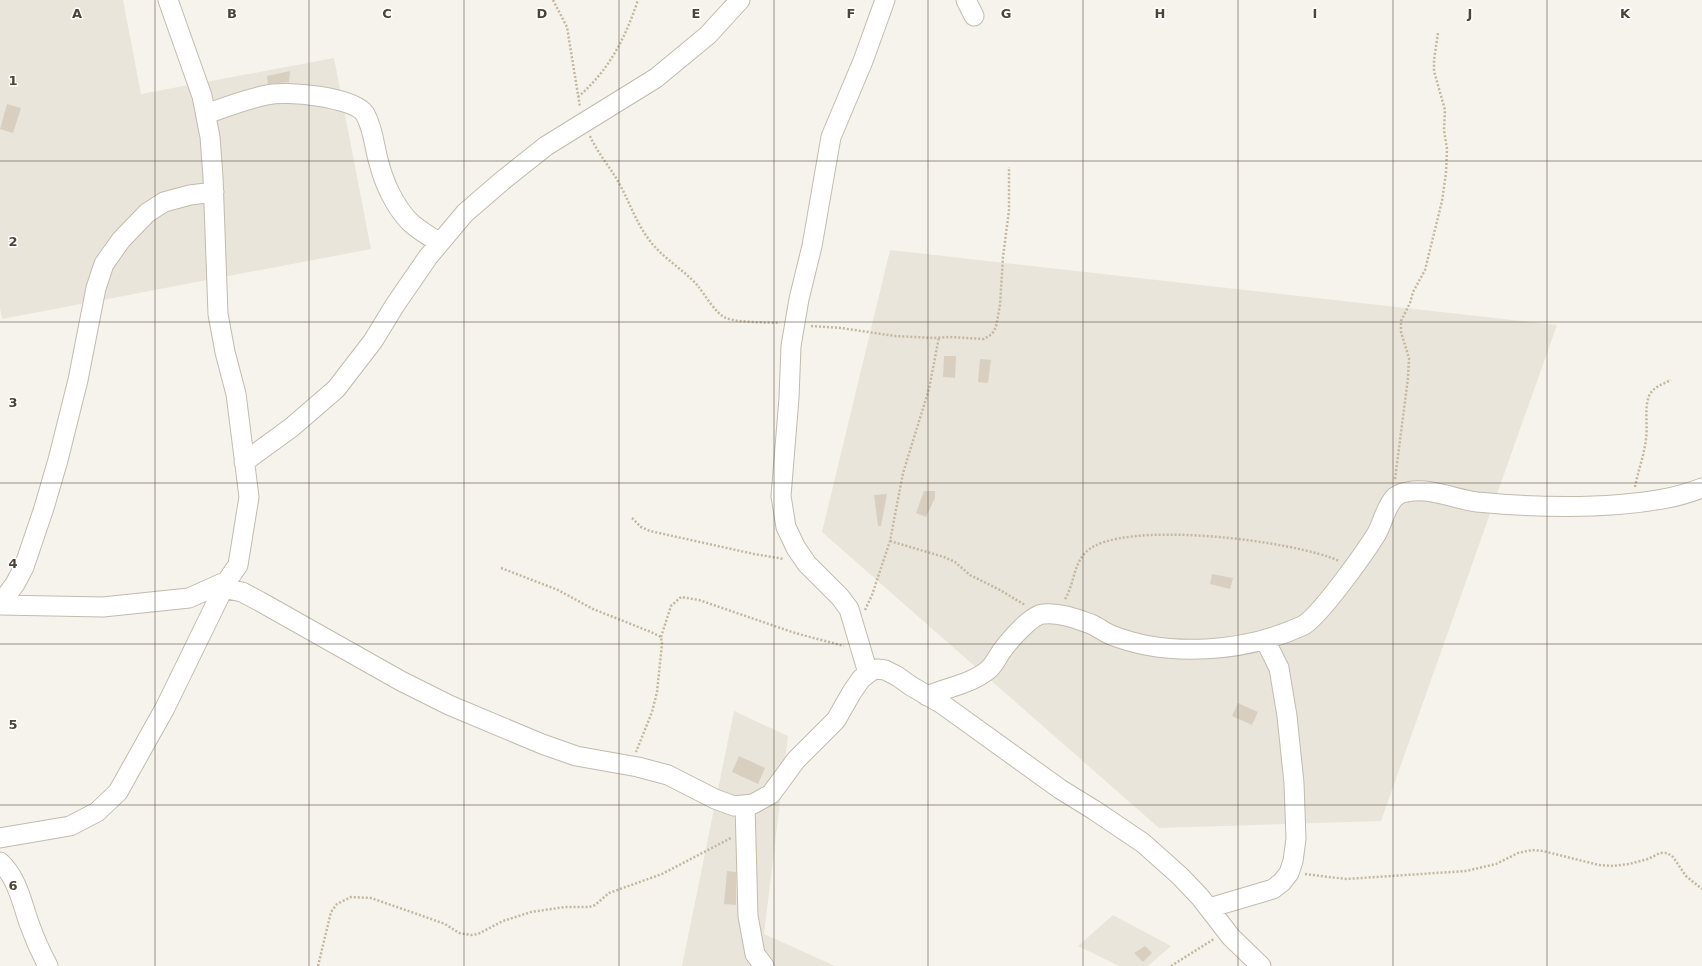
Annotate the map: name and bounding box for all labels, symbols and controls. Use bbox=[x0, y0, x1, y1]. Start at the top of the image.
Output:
text: A bbox=[72, 6, 82, 21]
text: B bbox=[227, 6, 237, 21]
text: C bbox=[382, 6, 392, 21]
text: D bbox=[537, 6, 548, 21]
text: E bbox=[692, 6, 700, 21]
text: F bbox=[847, 6, 855, 21]
text: G bbox=[1001, 6, 1011, 21]
text: H bbox=[1155, 6, 1165, 21]
text: I bbox=[1313, 6, 1317, 21]
text: J bbox=[1467, 6, 1472, 21]
text: K bbox=[1620, 6, 1631, 21]
text: 1 bbox=[8, 73, 18, 88]
text: 2 bbox=[8, 234, 18, 249]
text: 3 bbox=[8, 395, 18, 410]
text: 4 bbox=[8, 556, 18, 571]
text: 5 bbox=[8, 717, 18, 732]
text: 6 bbox=[8, 878, 18, 893]

